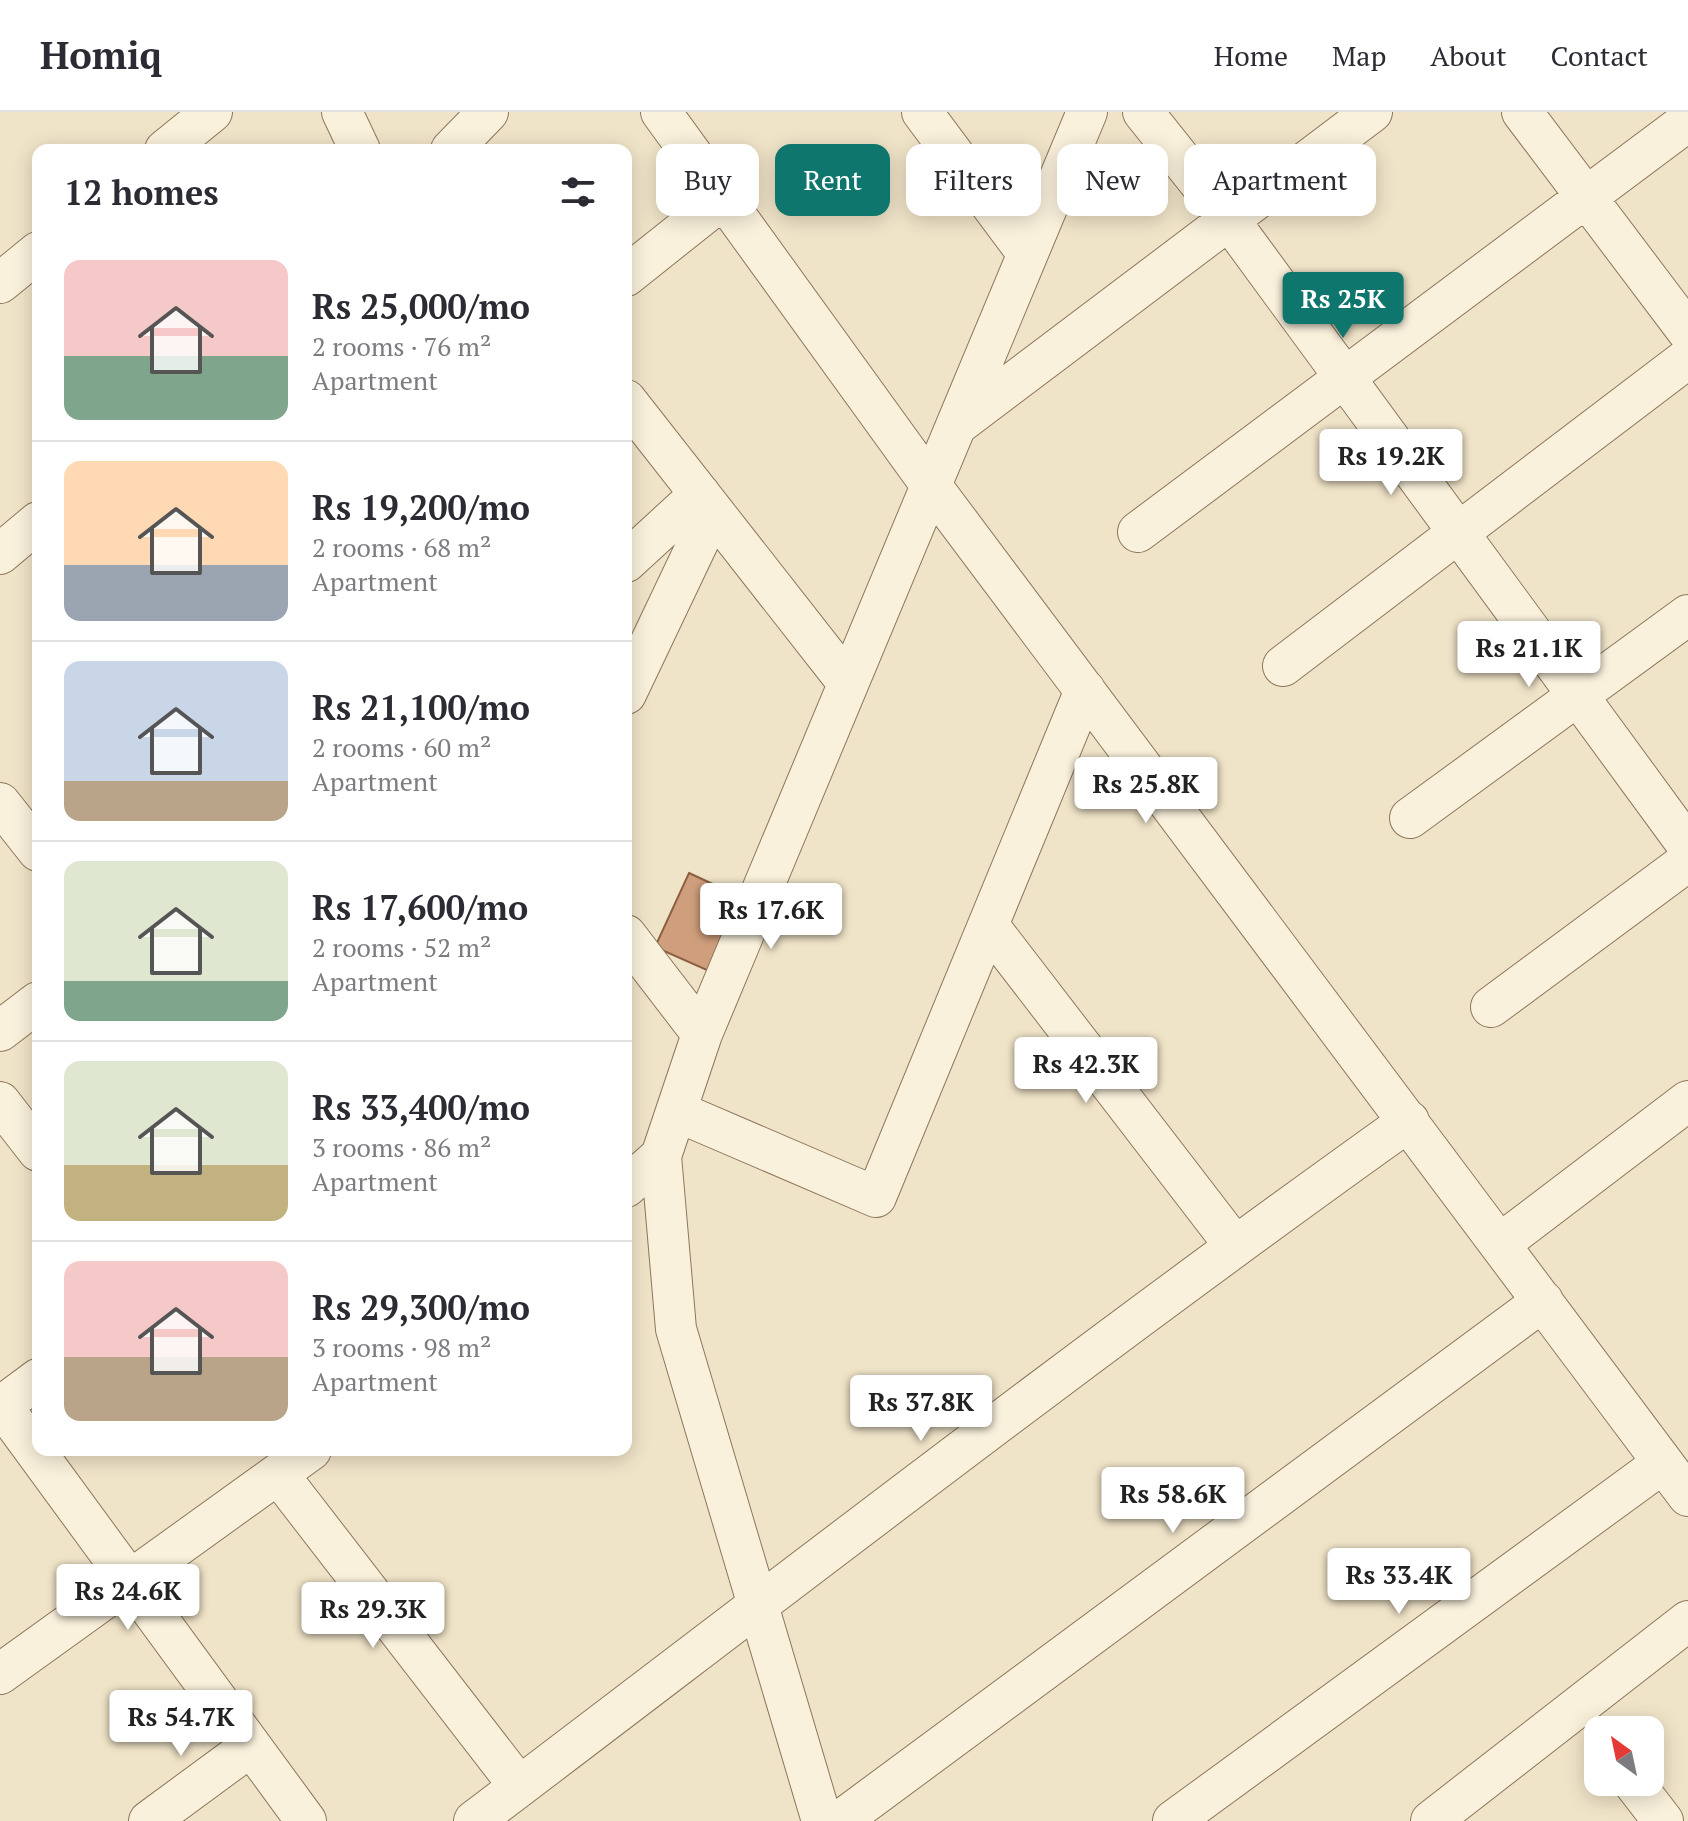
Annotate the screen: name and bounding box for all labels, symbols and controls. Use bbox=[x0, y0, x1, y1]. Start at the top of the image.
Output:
text: Homiq bbox=[40, 30, 162, 80]
text: Home bbox=[1214, 37, 1288, 74]
text: Map bbox=[1332, 37, 1386, 74]
text: About bbox=[1430, 37, 1507, 74]
text: Contact bbox=[1551, 37, 1648, 74]
chip: Buy bbox=[656, 144, 759, 216]
chip: Rent bbox=[775, 144, 890, 216]
chip: Filters bbox=[906, 144, 1041, 216]
chip: New bbox=[1057, 144, 1168, 216]
chip: Apartment bbox=[1184, 144, 1376, 216]
text: 12 homes bbox=[64, 170, 219, 215]
icon: filters bbox=[556, 170, 600, 214]
pin: Rs 25K bbox=[1278, 272, 1408, 340]
text: Rs 25K bbox=[1301, 281, 1385, 315]
text: Rs 25,000/mo bbox=[312, 284, 530, 329]
icon: home bbox=[128, 292, 224, 388]
text: 2 rooms · 76 m² bbox=[312, 329, 491, 363]
text: Apartment bbox=[312, 363, 438, 397]
pin: Rs 19.2K bbox=[1308, 429, 1474, 497]
text: Rs 19.2K bbox=[1337, 438, 1445, 472]
text: Rs 19,200/mo bbox=[312, 485, 530, 530]
icon: home bbox=[128, 493, 224, 589]
text: 2 rooms · 68 m² bbox=[312, 530, 491, 564]
text: Apartment bbox=[312, 564, 438, 598]
pin: Rs 21.1K bbox=[1446, 621, 1612, 689]
text: Rs 21.1K bbox=[1475, 630, 1583, 664]
text: Rs 21,100/mo bbox=[312, 685, 530, 730]
icon: home bbox=[128, 693, 224, 789]
text: 2 rooms · 60 m² bbox=[312, 730, 491, 764]
pin: Rs 25.8K bbox=[1063, 757, 1229, 825]
text: Apartment bbox=[312, 764, 438, 798]
text: Rs 25.8K bbox=[1092, 766, 1200, 800]
pin: Rs 17.6K bbox=[688, 883, 854, 951]
text: Rs 17,600/mo bbox=[312, 885, 528, 930]
text: Rs 17.6K bbox=[718, 892, 824, 926]
icon: home bbox=[128, 893, 224, 989]
text: 2 rooms · 52 m² bbox=[312, 930, 491, 964]
text: Apartment bbox=[312, 964, 438, 998]
pin: Rs 42.3K bbox=[1003, 1037, 1169, 1105]
text: Rs 42.3K bbox=[1032, 1046, 1140, 1080]
text: Rs 33,400/mo bbox=[312, 1085, 530, 1130]
icon: home bbox=[128, 1093, 224, 1189]
text: 3 rooms · 86 m² bbox=[312, 1130, 491, 1164]
text: Apartment bbox=[312, 1164, 438, 1198]
text: Rs 29,300/mo bbox=[312, 1285, 530, 1330]
icon: home bbox=[128, 1293, 224, 1389]
text: 3 rooms · 98 m² bbox=[312, 1330, 491, 1364]
text: Apartment bbox=[312, 1364, 438, 1398]
pin: Rs 37.8K bbox=[838, 1375, 1004, 1443]
text: Rs 37.8K bbox=[868, 1384, 974, 1418]
pin: Rs 58.6K bbox=[1090, 1467, 1256, 1535]
text: Rs 58.6K bbox=[1119, 1476, 1227, 1510]
pin: Rs 33.4K bbox=[1316, 1548, 1482, 1616]
text: Rs 33.4K bbox=[1345, 1557, 1453, 1591]
pin: Rs 24.6K bbox=[45, 1564, 211, 1632]
text: Rs 24.6K bbox=[74, 1573, 182, 1607]
pin: Rs 29.3K bbox=[290, 1582, 456, 1650]
text: Rs 29.3K bbox=[319, 1591, 427, 1625]
pin: Rs 54.7K bbox=[98, 1690, 264, 1758]
text: Rs 54.7K bbox=[127, 1699, 235, 1733]
north arrow bbox=[1584, 1716, 1664, 1796]
map controls bbox=[1584, 1716, 1664, 1796]

